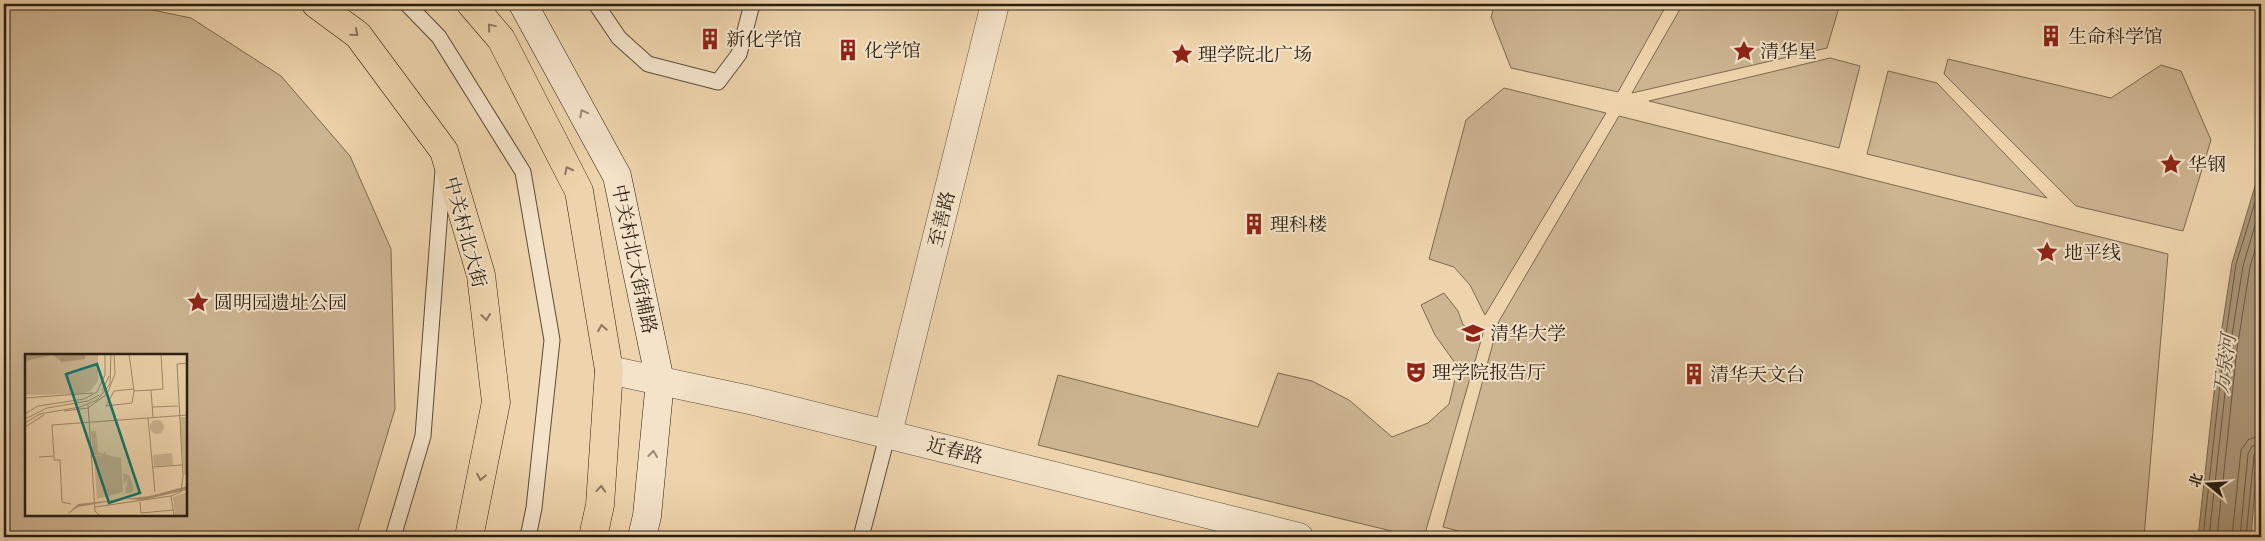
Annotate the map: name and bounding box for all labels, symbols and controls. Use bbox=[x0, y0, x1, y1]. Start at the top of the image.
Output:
place label: 生命科学馆 bbox=[2068, 22, 2163, 50]
building icon: 生命科学馆 bbox=[2038, 23, 2064, 49]
one-way arrow bbox=[488, 24, 496, 33]
place label: 新化学馆 bbox=[726, 25, 802, 53]
building icon: 新化学馆 bbox=[697, 26, 723, 52]
one-way arrow bbox=[349, 27, 358, 36]
place label: 化学馆 bbox=[864, 36, 921, 64]
building icon: 化学馆 bbox=[835, 37, 861, 63]
place label: 清华星 bbox=[1760, 37, 1817, 65]
place icon: 清华星 bbox=[1731, 38, 1757, 64]
place label: 理学院北广场 bbox=[1198, 40, 1312, 68]
place icon: 理学院北广场 bbox=[1169, 41, 1195, 67]
one-way arrow bbox=[579, 109, 589, 118]
place label: 华钢 bbox=[2188, 150, 2226, 178]
place icon: 华钢 bbox=[2158, 151, 2184, 177]
one-way arrow bbox=[564, 166, 574, 175]
street label: 中关村北大街 bbox=[438, 173, 494, 291]
street label: 中关村北大街辅路 bbox=[606, 182, 664, 336]
street label: 至善路 bbox=[921, 188, 961, 250]
place label: 理科楼 bbox=[1270, 210, 1327, 238]
building icon: 理科楼 bbox=[1241, 211, 1267, 237]
place label: 地平线 bbox=[2064, 238, 2121, 266]
place icon: 地平线 bbox=[2034, 239, 2060, 265]
place label: 圆明园遗址公园 bbox=[214, 288, 347, 316]
place icon: 圆明园遗址公园 bbox=[185, 289, 211, 315]
one-way arrow bbox=[480, 313, 491, 321]
place label: 清华大学 bbox=[1490, 319, 1566, 347]
school or university icon: 清华大学 bbox=[1460, 320, 1486, 346]
one-way arrow bbox=[597, 323, 607, 332]
water label: 万泉河 bbox=[2205, 329, 2243, 396]
inset map bbox=[25, 354, 188, 516]
place label: 理学院报告厅 bbox=[1432, 358, 1546, 386]
theatre icon: 理学院报告厅 bbox=[1403, 359, 1429, 385]
place label: 清华天文台 bbox=[1710, 360, 1805, 388]
building icon: 清华天文台 bbox=[1681, 361, 1707, 387]
street label: 近春路 bbox=[924, 430, 986, 470]
one-way arrow bbox=[647, 450, 658, 458]
north arrow bbox=[2182, 458, 2232, 508]
text: 北 bbox=[2184, 470, 2207, 490]
one-way arrow bbox=[476, 473, 487, 482]
one-way arrow bbox=[595, 485, 606, 493]

